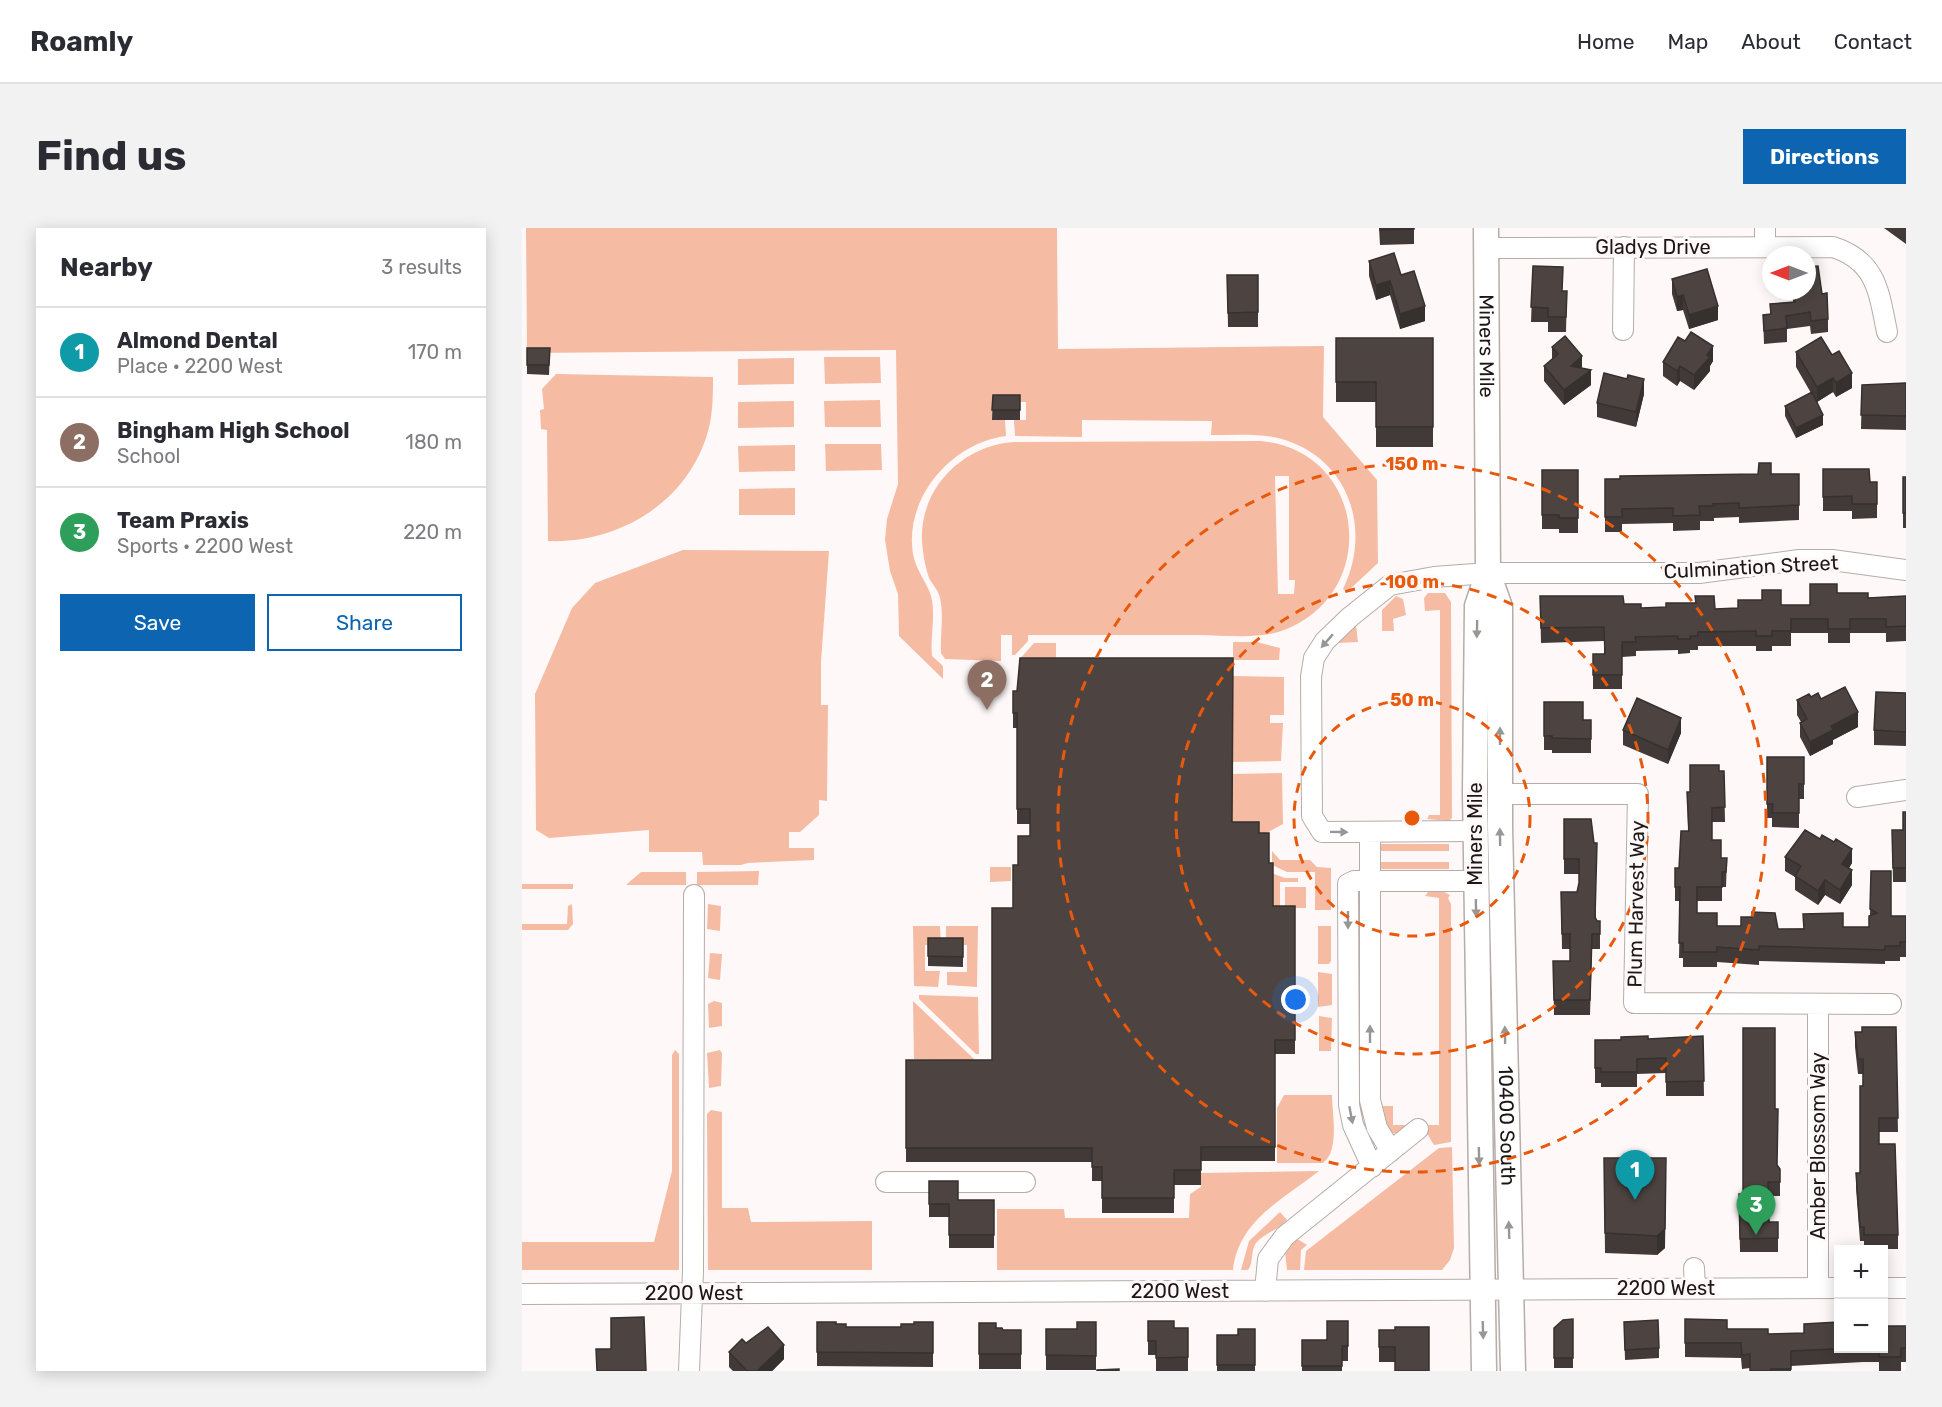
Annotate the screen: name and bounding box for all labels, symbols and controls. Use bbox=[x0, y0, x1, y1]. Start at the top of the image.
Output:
text: Roamly bbox=[30, 25, 133, 58]
text: Home bbox=[1577, 29, 1634, 54]
text: Map bbox=[1667, 29, 1708, 54]
text: About bbox=[1741, 29, 1801, 54]
text: Contact bbox=[1834, 29, 1912, 54]
button: Directions bbox=[1743, 129, 1906, 184]
text: Find us bbox=[36, 131, 187, 181]
street label: Gladys Drive bbox=[1595, 235, 1711, 259]
north arrow bbox=[1762, 246, 1816, 300]
text: Nearby bbox=[60, 252, 153, 283]
text: 3 results bbox=[381, 255, 462, 279]
street label: Miners Mile bbox=[1474, 294, 1499, 398]
text: Almond Dental bbox=[117, 327, 278, 354]
text: 1 bbox=[75, 340, 84, 364]
text: 170 m bbox=[408, 340, 462, 364]
text: Place · 2200 West bbox=[117, 354, 283, 378]
text: Bingham High School bbox=[117, 417, 350, 444]
text: 2 bbox=[73, 430, 86, 454]
text: 180 m bbox=[405, 430, 462, 454]
text: School bbox=[117, 444, 180, 468]
text: 150 m bbox=[1385, 453, 1439, 475]
text: Team Praxis bbox=[117, 507, 249, 534]
text: 3 bbox=[73, 520, 86, 544]
text: 220 m bbox=[403, 520, 462, 544]
text: Sports · 2200 West bbox=[117, 534, 293, 558]
street label: Culmination Street bbox=[1663, 550, 1839, 584]
text: 100 m bbox=[1385, 571, 1439, 593]
button: Save bbox=[60, 594, 255, 651]
button: Share bbox=[267, 594, 462, 651]
one-way arrow bbox=[1472, 620, 1481, 639]
one-way arrow bbox=[1321, 633, 1334, 648]
pin: 2 bbox=[968, 660, 1006, 710]
text: 50 m bbox=[1390, 689, 1434, 711]
one-way arrow bbox=[1495, 726, 1505, 745]
street label: Miners Mile bbox=[1463, 782, 1487, 886]
centre of rings bbox=[1402, 808, 1422, 828]
street label: Plum Harvest Way bbox=[1623, 820, 1649, 988]
one-way arrow bbox=[1495, 827, 1505, 846]
one-way arrow bbox=[1330, 828, 1349, 837]
one-way arrow bbox=[1471, 899, 1480, 918]
one-way arrow bbox=[1343, 910, 1353, 929]
your location bbox=[1281, 985, 1310, 1014]
one-way arrow bbox=[1365, 1025, 1375, 1044]
one-way arrow bbox=[1500, 1026, 1509, 1045]
street label: Amber Blossom Way bbox=[1806, 1052, 1830, 1240]
street label: 10400 South bbox=[1494, 1066, 1521, 1186]
one-way arrow bbox=[1347, 1105, 1356, 1124]
one-way arrow bbox=[1474, 1146, 1483, 1165]
pin: 1 bbox=[1616, 1150, 1654, 1200]
pin: 3 bbox=[1736, 1186, 1776, 1235]
one-way arrow bbox=[1504, 1221, 1514, 1240]
map controls bbox=[1834, 1245, 1888, 1353]
button: + bbox=[1834, 1245, 1888, 1299]
street label: 2200 West bbox=[1617, 1276, 1715, 1300]
street label: 2200 West bbox=[1131, 1279, 1229, 1303]
street label: 2200 West bbox=[645, 1281, 743, 1305]
button: − bbox=[1834, 1299, 1888, 1353]
one-way arrow bbox=[1478, 1320, 1487, 1339]

